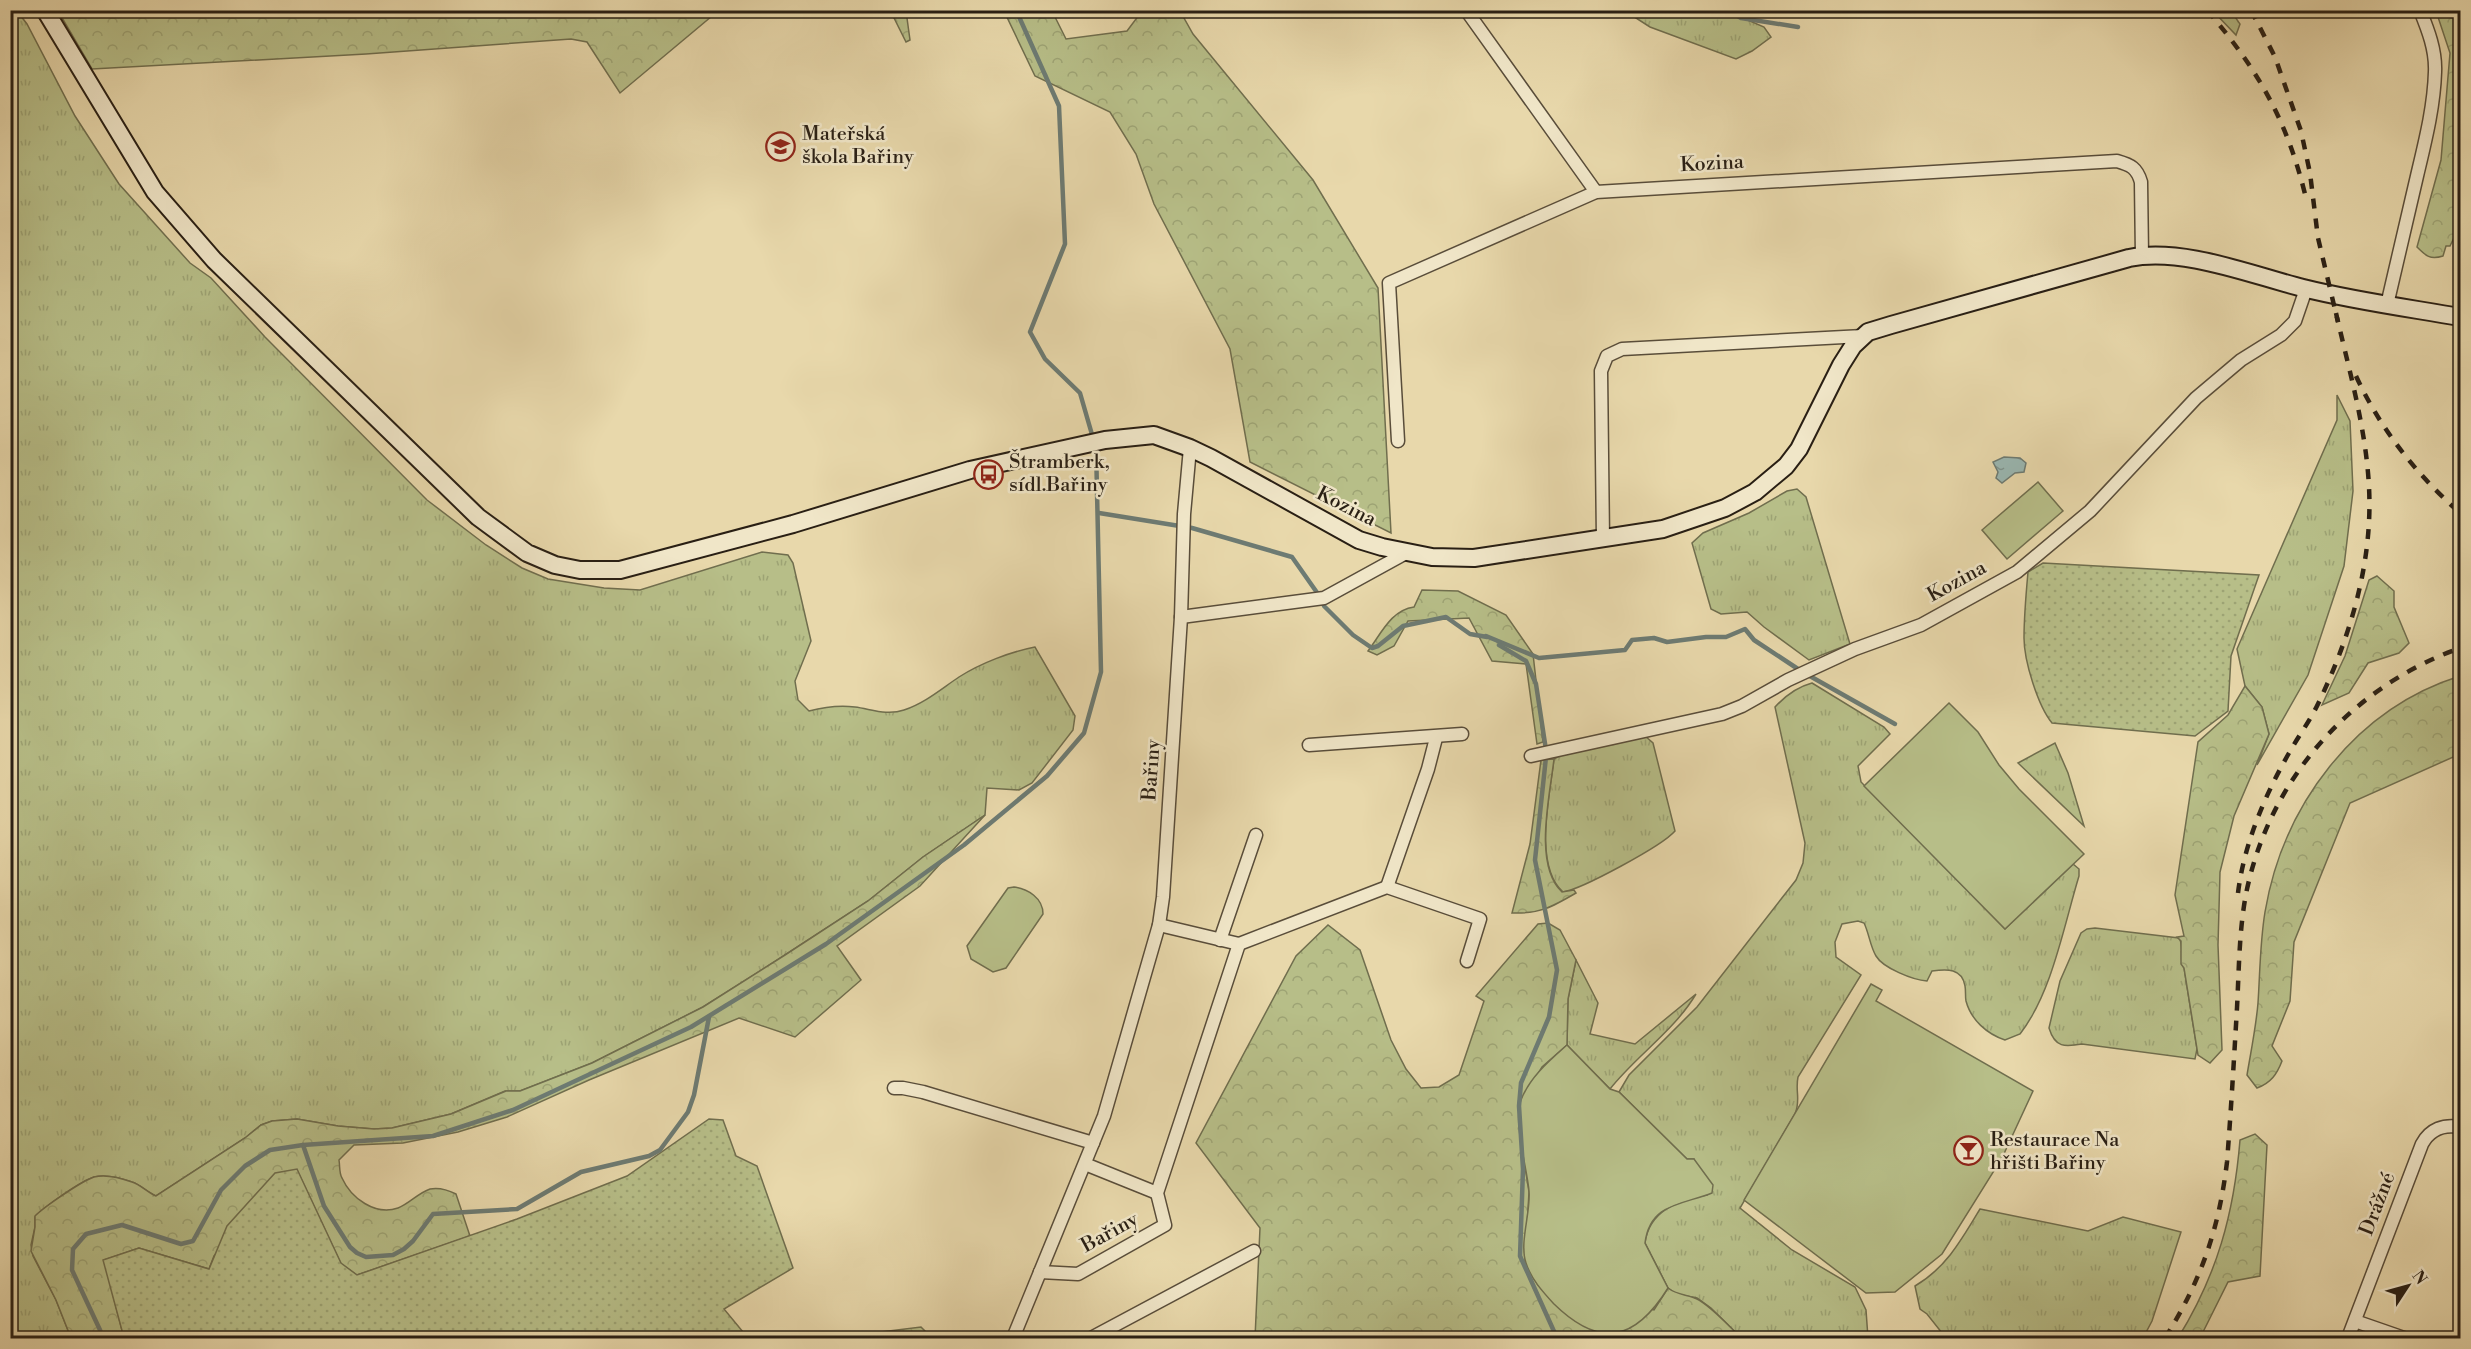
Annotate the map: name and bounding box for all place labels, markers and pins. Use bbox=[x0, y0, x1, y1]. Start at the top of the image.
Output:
place label: Mateřská škola Bařiny bbox=[802, 122, 914, 170]
school or university icon: Mateřská škola Bařiny bbox=[765, 130, 797, 162]
place label: Štramberk, sídl.Bařiny bbox=[1009, 449, 1110, 498]
bus stop icon: Štramberk, sídl.Bařiny bbox=[972, 458, 1004, 490]
place label: Restaurace Na hřišti Bařiny bbox=[1990, 1128, 2120, 1176]
bar icon: Restaurace Na hřišti Bařiny bbox=[1953, 1135, 1985, 1167]

